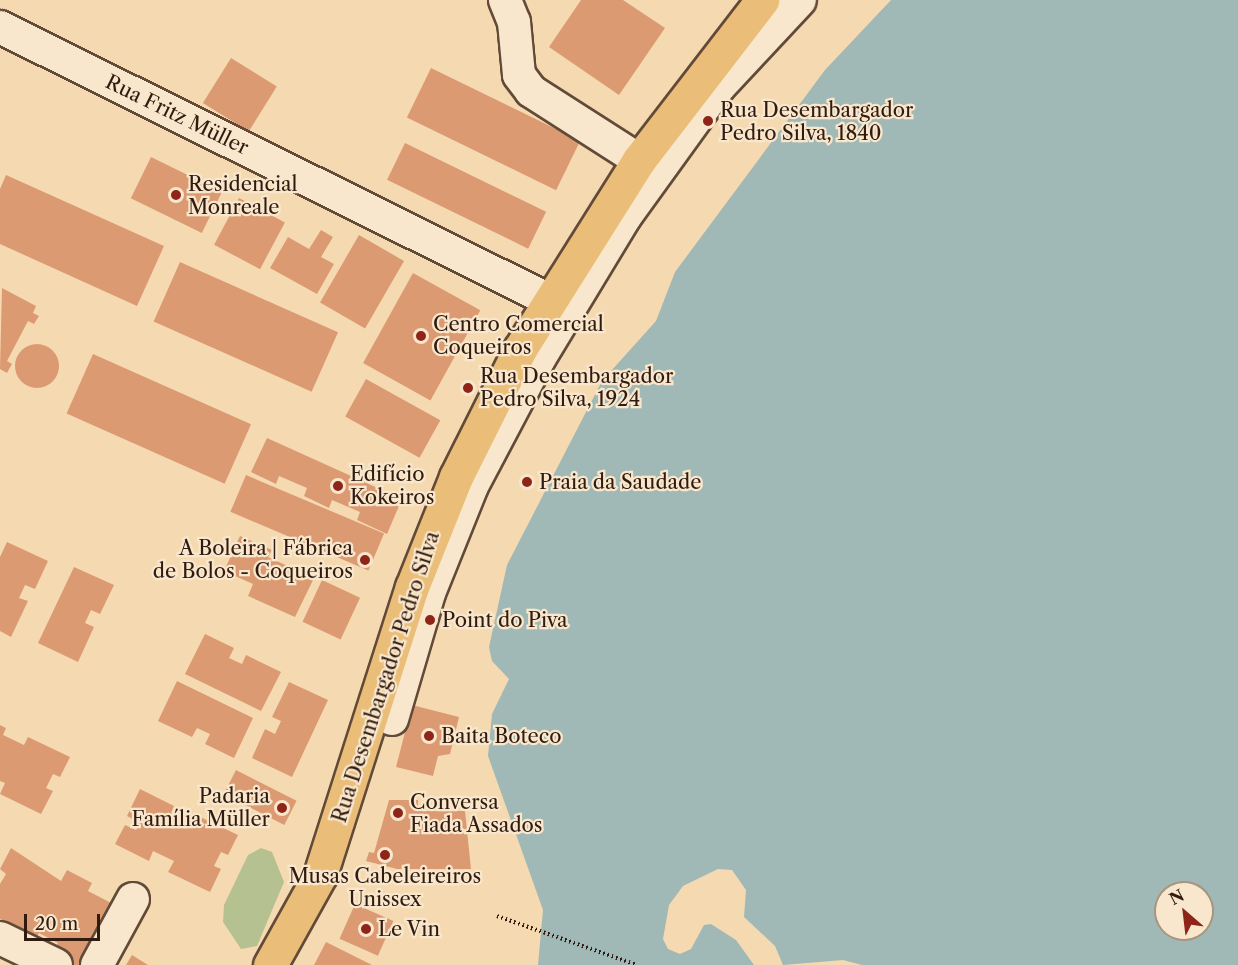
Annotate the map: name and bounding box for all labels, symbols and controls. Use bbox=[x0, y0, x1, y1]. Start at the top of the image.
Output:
street label: Rua Fritz Müller bbox=[101, 70, 253, 160]
place label: Rua Desembargador Pedro Silva, 1840 bbox=[720, 98, 914, 145]
marker: Rua Desembargador Pedro Silva, 1840 bbox=[701, 114, 715, 128]
place label: Residencial Monreale bbox=[188, 172, 298, 219]
marker: Residencial Monreale bbox=[169, 188, 183, 202]
place label: Centro Comercial Coqueiros bbox=[433, 312, 604, 359]
marker: Centro Comercial Coqueiros bbox=[414, 329, 428, 343]
place label: Rua Desembargador Pedro Silva, 1924 bbox=[480, 365, 674, 412]
marker: Rua Desembargador Pedro Silva, 1924 bbox=[461, 381, 475, 395]
place label: Edifício Kokeiros bbox=[350, 462, 434, 509]
place label: Praia da Saudade bbox=[539, 470, 702, 494]
marker: Praia da Saudade bbox=[520, 475, 534, 489]
marker: Edifício Kokeiros bbox=[331, 479, 345, 493]
street label: Rua Desembargador Pedro Silva bbox=[327, 528, 445, 826]
place label: A Boleira | Fábrica de Bolos - Coqueiros bbox=[153, 536, 353, 583]
marker: A Boleira | Fábrica de Bolos - Coqueiros bbox=[358, 553, 372, 567]
place label: Point do Piva bbox=[442, 608, 568, 632]
marker: Point do Piva bbox=[423, 613, 437, 627]
place label: Baita Boteco bbox=[441, 724, 562, 748]
marker: Baita Boteco bbox=[422, 729, 436, 743]
place label: Padaria Família Müller bbox=[131, 784, 270, 831]
place label: Conversa Fiada Assados bbox=[410, 790, 544, 837]
marker: Padaria Família Müller bbox=[275, 801, 289, 815]
marker: Conversa Fiada Assados bbox=[391, 806, 405, 820]
marker: Musas Cabeleireiros Unissex bbox=[378, 848, 392, 862]
place label: Musas Cabeleireiros Unissex bbox=[289, 864, 481, 911]
north arrow bbox=[1154, 881, 1214, 941]
text: N bbox=[1166, 885, 1187, 909]
scale bar bbox=[27, 902, 104, 940]
text: 20 m bbox=[35, 913, 78, 935]
place label: Le Vin bbox=[378, 917, 441, 941]
marker: Le Vin bbox=[359, 922, 373, 936]

